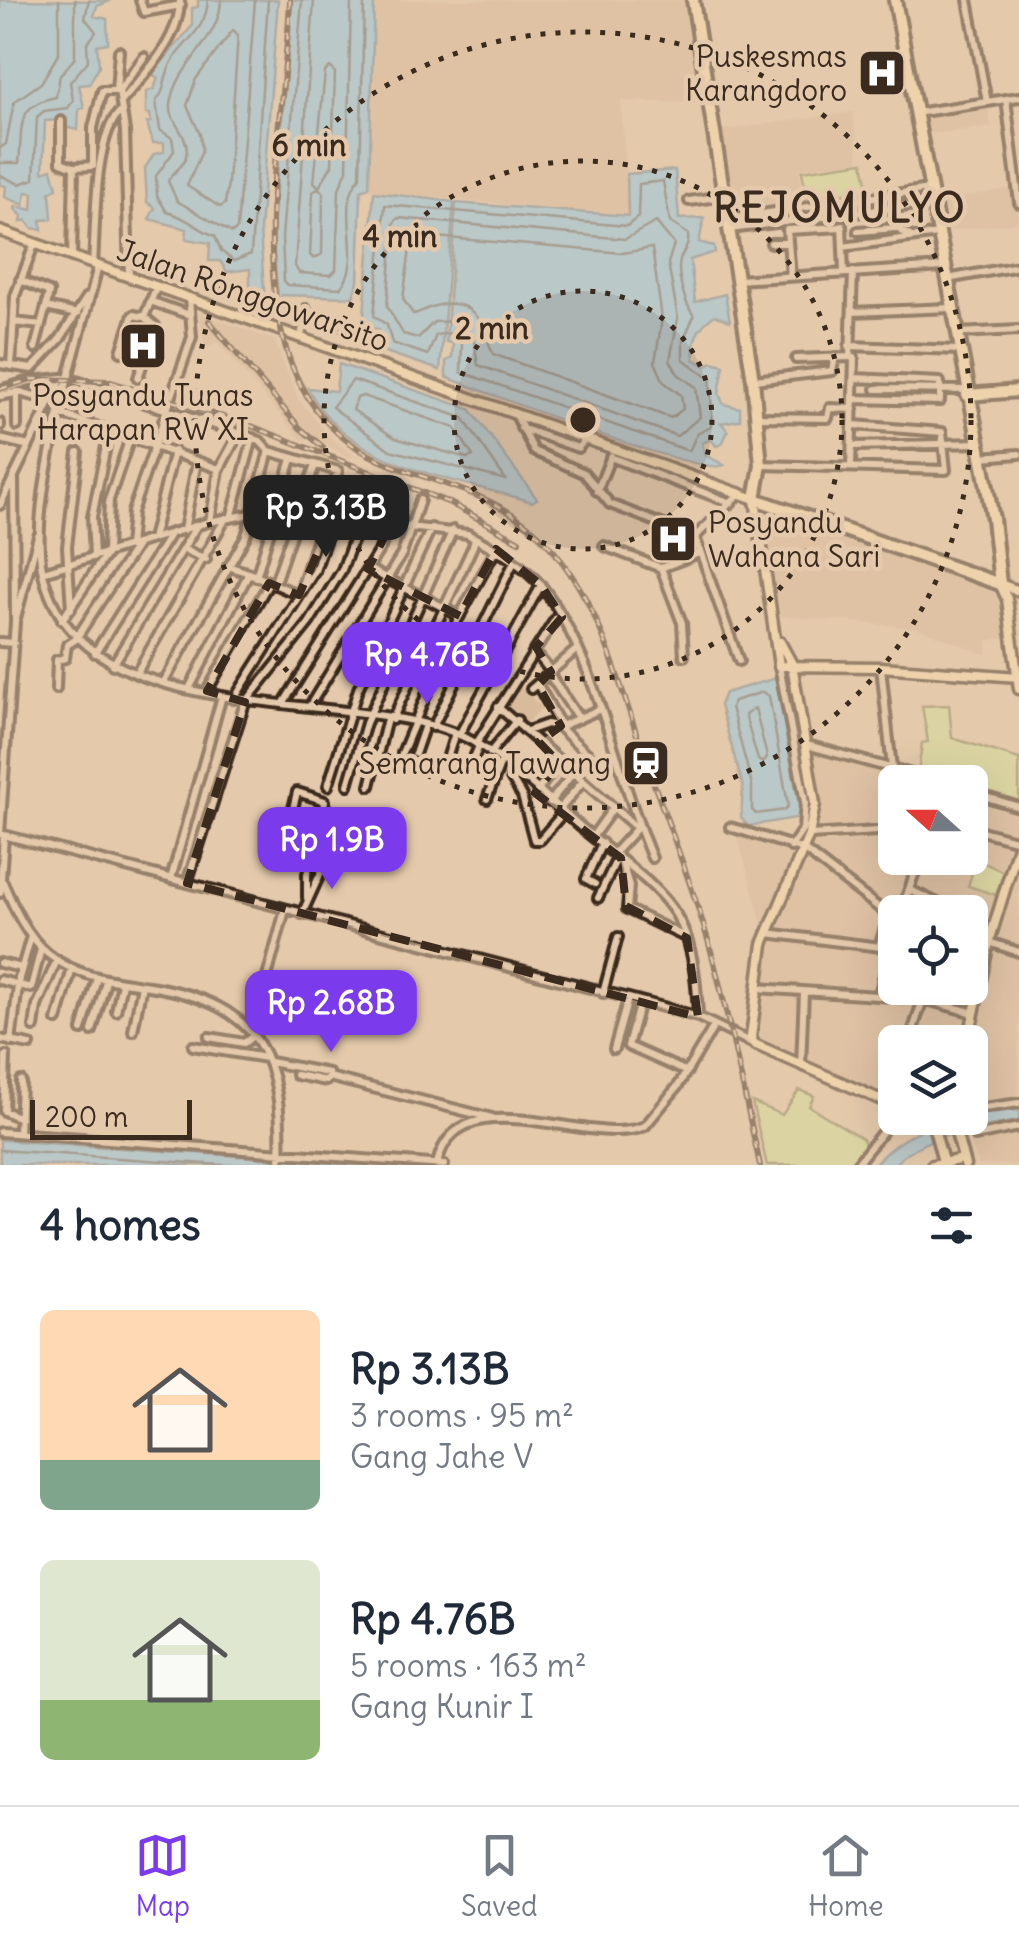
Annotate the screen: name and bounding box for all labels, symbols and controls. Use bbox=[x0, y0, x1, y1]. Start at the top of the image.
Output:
place label: Puskesmas Karangdoro bbox=[685, 37, 847, 109]
hospital icon: Puskesmas Karangdoro bbox=[856, 47, 908, 99]
text: 6 min bbox=[272, 126, 346, 164]
district label: REJOMULYO bbox=[713, 183, 967, 233]
text: 4 min bbox=[363, 217, 437, 255]
street label: Jalan Ronggowarsito bbox=[112, 231, 394, 359]
text: 2 min bbox=[455, 309, 529, 347]
hospital icon: Posyandu Tunas Harapan RW XI bbox=[117, 320, 169, 372]
place label: Posyandu Tunas Harapan RW XI bbox=[32, 376, 254, 448]
centre of rings bbox=[565, 402, 601, 438]
pin: Rp 3.13B bbox=[223, 475, 429, 560]
text: Rp 3.13B bbox=[265, 487, 387, 528]
place label: Posyandu Wahana Sari bbox=[708, 503, 880, 575]
hospital icon: Posyandu Wahana Sari bbox=[647, 513, 699, 565]
pin: Rp 4.76B bbox=[324, 622, 530, 707]
text: Rp 4.76B bbox=[364, 634, 490, 675]
station icon: Semarang Tawang bbox=[620, 737, 672, 789]
place label: Semarang Tawang bbox=[359, 744, 611, 782]
north arrow bbox=[878, 765, 988, 875]
map controls bbox=[878, 765, 988, 1135]
pin: Rp 1.9B bbox=[240, 807, 424, 892]
text: Rp 1.9B bbox=[280, 819, 384, 860]
button: locate bbox=[878, 895, 988, 1005]
pin: Rp 2.68B bbox=[228, 970, 434, 1055]
text: Rp 2.68B bbox=[267, 982, 395, 1023]
button: layers bbox=[878, 1025, 988, 1135]
scale bar bbox=[30, 1095, 192, 1140]
text: 200 m bbox=[45, 1099, 128, 1135]
icon: filters bbox=[924, 1198, 979, 1253]
text: 4 homes bbox=[40, 1199, 201, 1251]
text: Rp 3.13B bbox=[350, 1343, 510, 1395]
icon: home bbox=[120, 1350, 240, 1470]
text: 3 rooms · 95 m² bbox=[350, 1395, 574, 1436]
text: Gang Jahe V bbox=[350, 1436, 533, 1477]
text: Rp 4.76B bbox=[350, 1593, 515, 1645]
icon: home bbox=[120, 1600, 240, 1720]
text: 5 rooms · 163 m² bbox=[350, 1645, 587, 1686]
text: Gang Kunir I bbox=[350, 1686, 534, 1727]
tab: Map bbox=[135, 1828, 190, 1924]
tab: Saved bbox=[461, 1828, 538, 1924]
tab: Home bbox=[808, 1828, 884, 1924]

